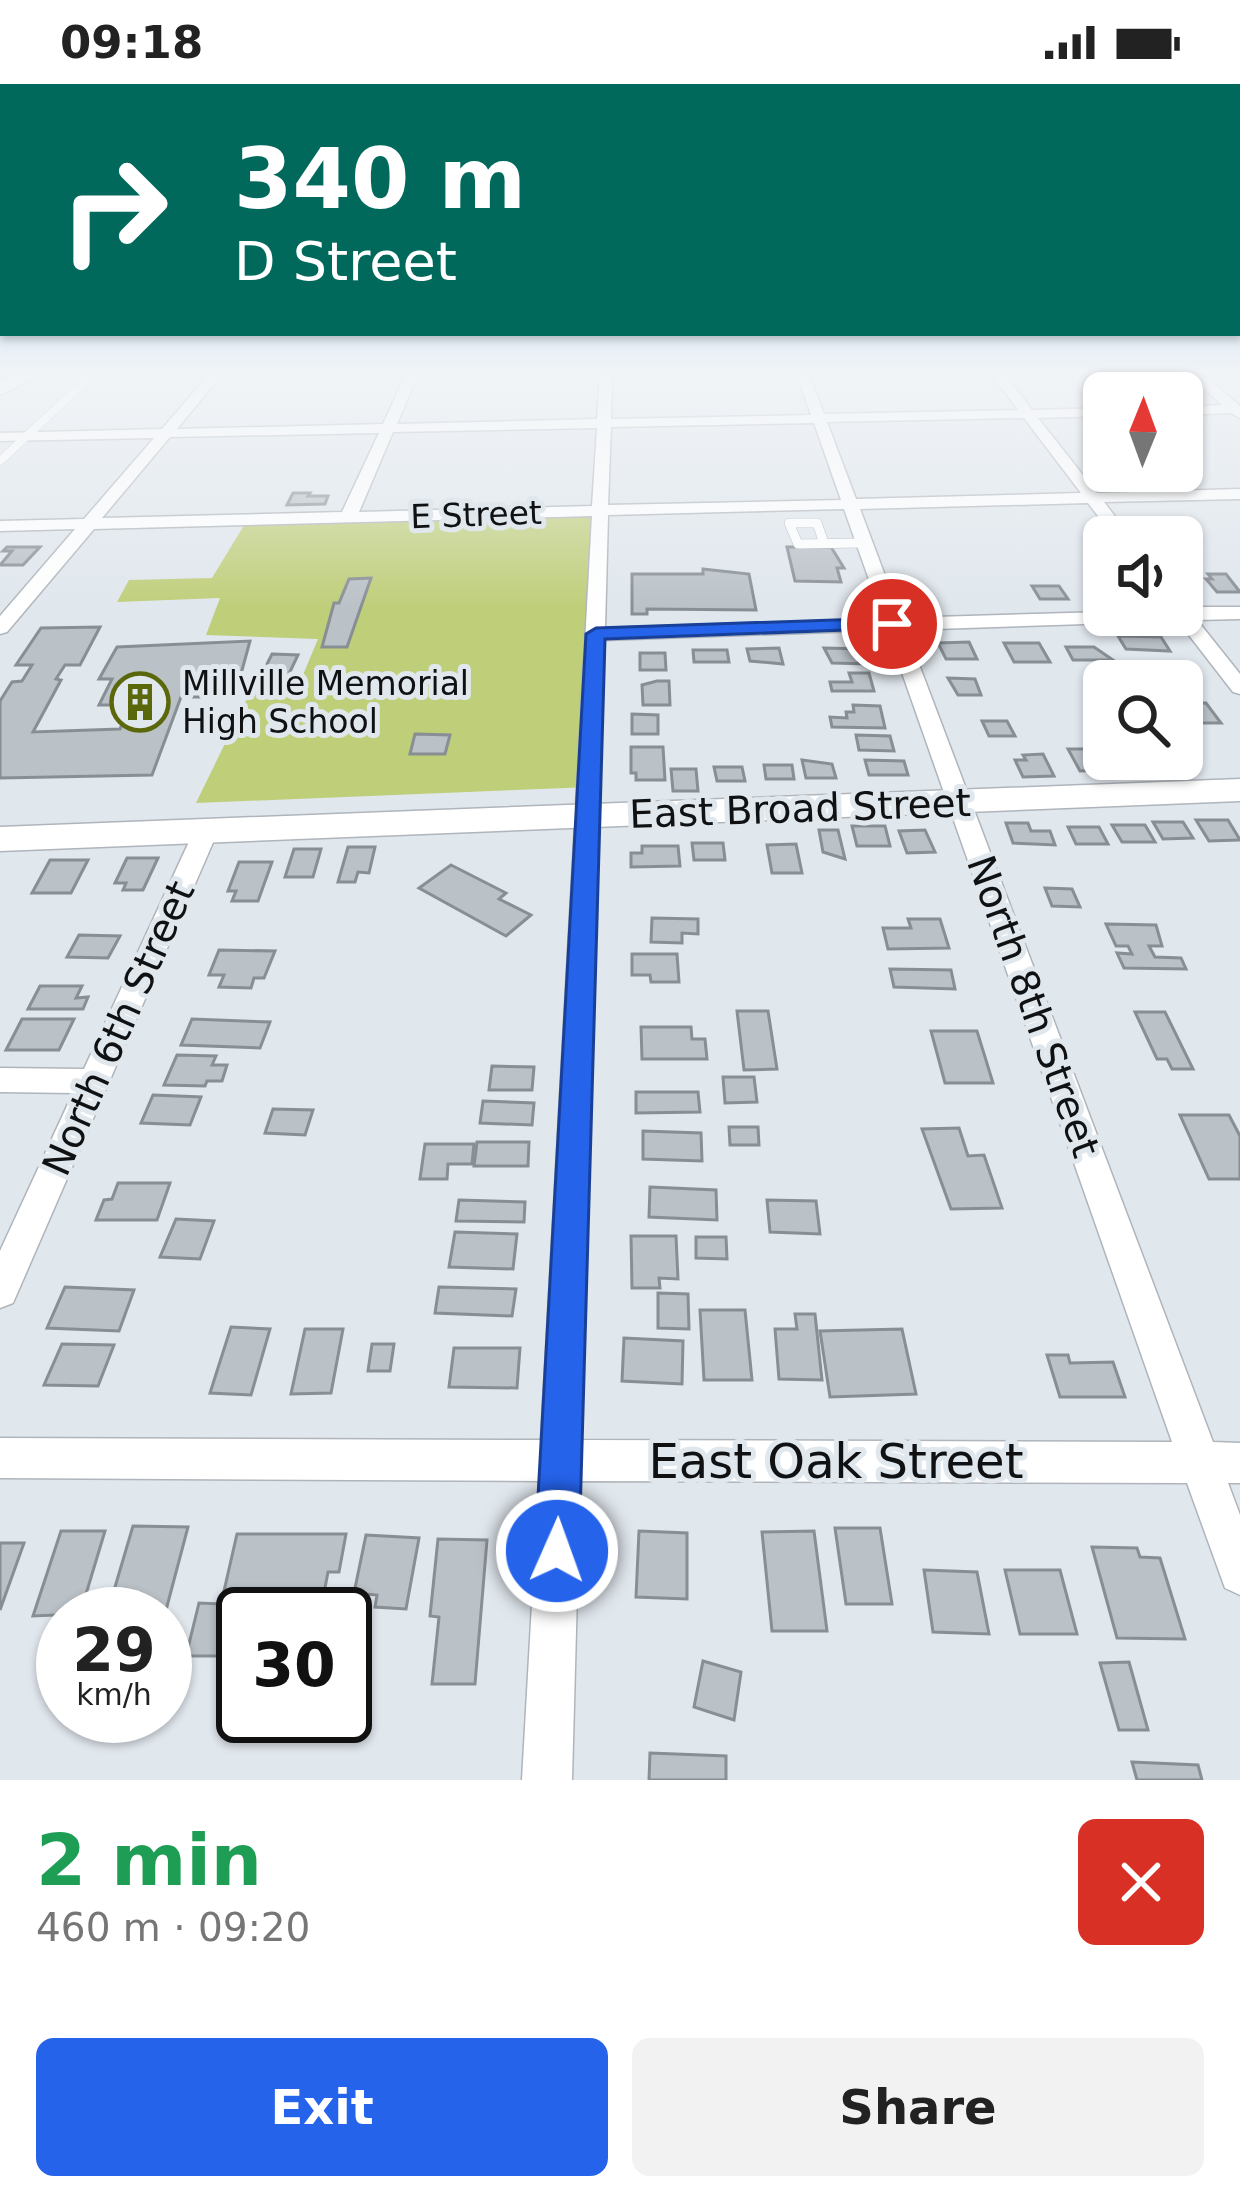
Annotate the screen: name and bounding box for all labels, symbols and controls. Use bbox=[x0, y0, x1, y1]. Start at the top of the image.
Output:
text: 09:18 bbox=[60, 16, 203, 69]
text: 340 m bbox=[234, 130, 526, 228]
icon: right bbox=[36, 132, 192, 288]
text: D Street bbox=[234, 230, 457, 293]
north arrow bbox=[1083, 372, 1203, 492]
map controls bbox=[1083, 372, 1203, 780]
street label: E Street bbox=[410, 493, 543, 536]
button: sound bbox=[1083, 516, 1203, 636]
pin bbox=[841, 573, 943, 675]
icon: arrive bbox=[859, 591, 925, 657]
button: search bbox=[1083, 660, 1203, 780]
place label: Millville Memorial High School bbox=[182, 664, 469, 741]
building icon: Millville Memorial High School bbox=[109, 671, 171, 733]
street label: East Broad Street bbox=[628, 780, 972, 837]
street label: North 8th Street bbox=[958, 849, 1109, 1163]
street label: North 6th Street bbox=[33, 874, 204, 1182]
street label: East Oak Street bbox=[649, 1433, 1023, 1489]
position arrow bbox=[494, 1488, 620, 1614]
speed limit sign: 30 bbox=[216, 1587, 372, 1743]
text: 29 bbox=[72, 1615, 156, 1685]
text: km/h bbox=[76, 1677, 152, 1712]
text: 2 min bbox=[36, 1818, 262, 1902]
button: close bbox=[1078, 1819, 1204, 1945]
text: 460 m · 09:20 bbox=[36, 1905, 310, 1950]
button: Exit bbox=[36, 2038, 608, 2176]
button: Share bbox=[632, 2038, 1204, 2176]

